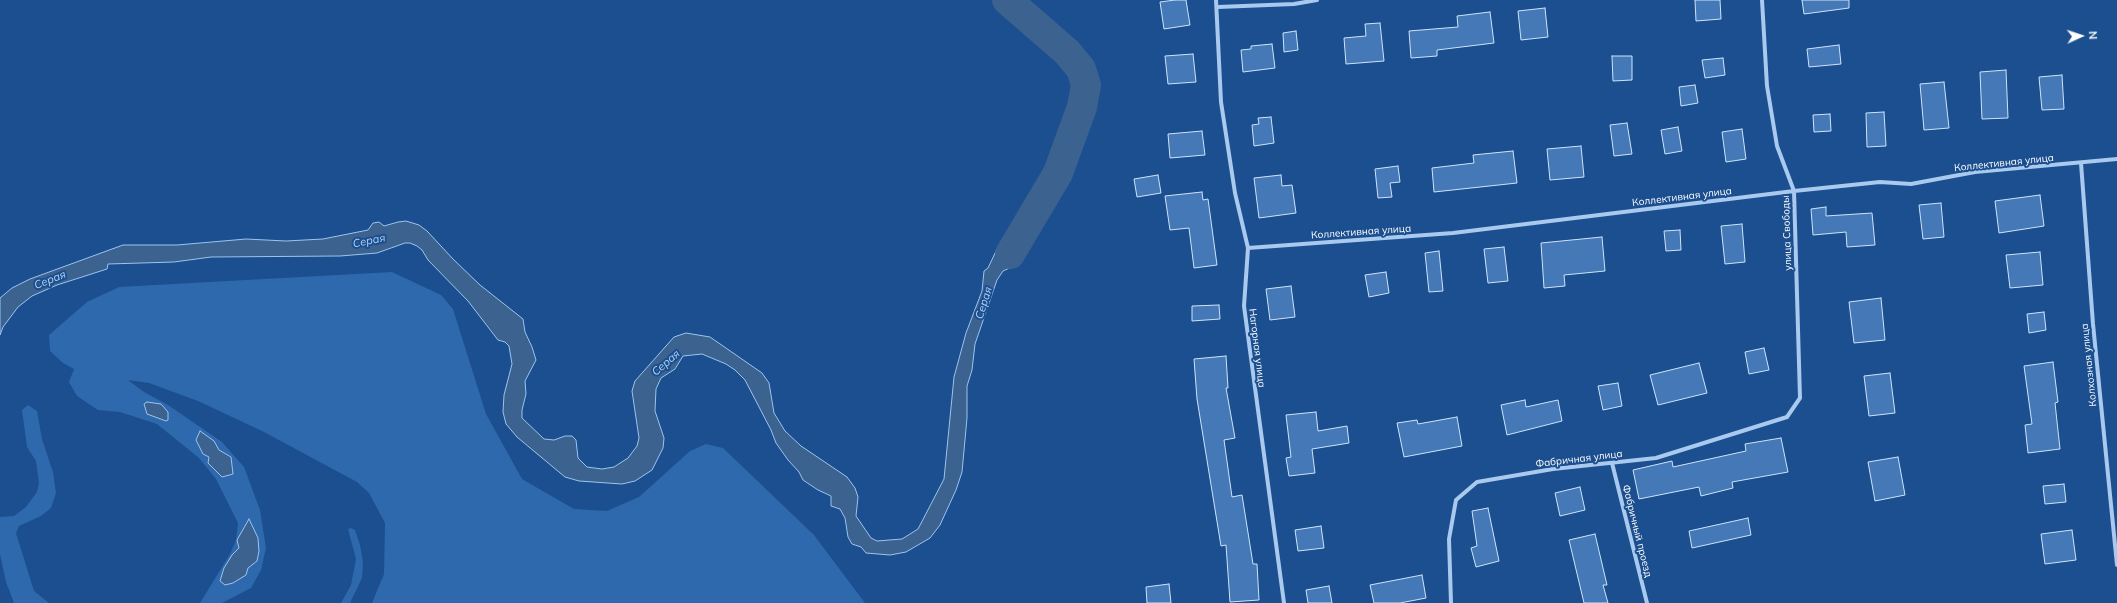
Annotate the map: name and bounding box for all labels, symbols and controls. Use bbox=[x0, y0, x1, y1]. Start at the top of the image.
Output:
north arrow bbox=[2061, 16, 2101, 56]
text: N bbox=[2086, 31, 2100, 40]
street label: Коллективная улица bbox=[1954, 152, 2054, 174]
street label: Коллективная улица bbox=[1632, 185, 1732, 209]
street label: улица Свободы bbox=[1780, 195, 1794, 271]
street label: Коллективная улица bbox=[1311, 223, 1411, 241]
water label: Серая bbox=[352, 231, 386, 251]
water label: Серая bbox=[32, 268, 68, 292]
water label: Серая bbox=[973, 285, 995, 321]
street label: Нагорная улица bbox=[1246, 308, 1268, 388]
street label: Колхозная улица bbox=[2079, 323, 2099, 407]
water label: Серая bbox=[649, 347, 683, 379]
street label: Фабричная улица bbox=[1535, 448, 1623, 470]
street label: Фабричный проезд bbox=[1620, 483, 1654, 579]

